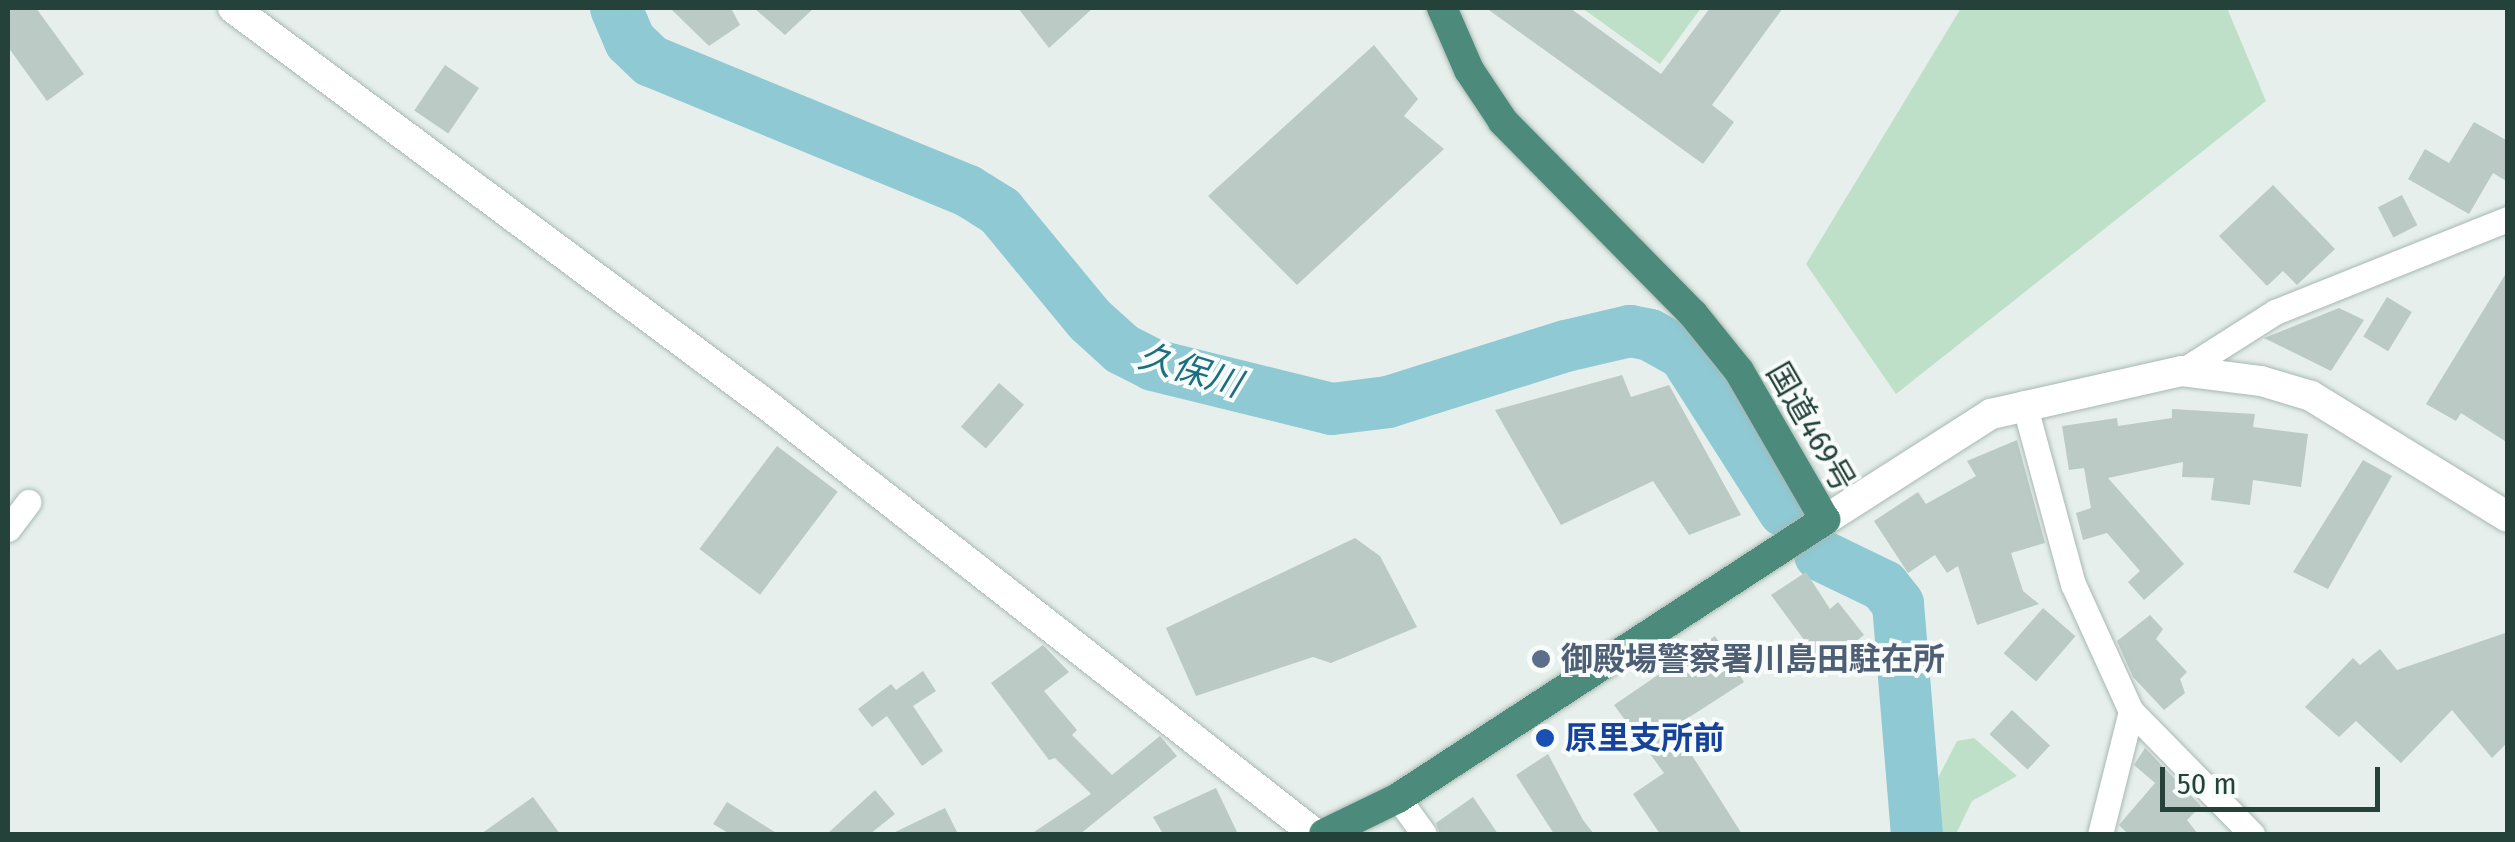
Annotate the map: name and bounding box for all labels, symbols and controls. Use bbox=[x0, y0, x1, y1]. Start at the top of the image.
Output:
water label: 久保川 bbox=[1134, 335, 1246, 405]
street label: 国道469号 bbox=[1759, 356, 1863, 498]
place label: 御殿場警察署川島田駐在所 bbox=[1561, 640, 1945, 678]
marker: 御殿場警察署川島田駐在所 bbox=[1530, 648, 1552, 670]
place label: 原里支所前 bbox=[1565, 719, 1725, 757]
marker: 原里支所前 bbox=[1534, 727, 1556, 749]
scale bar bbox=[2165, 747, 2385, 809]
text: 50 m bbox=[2177, 766, 2237, 802]

